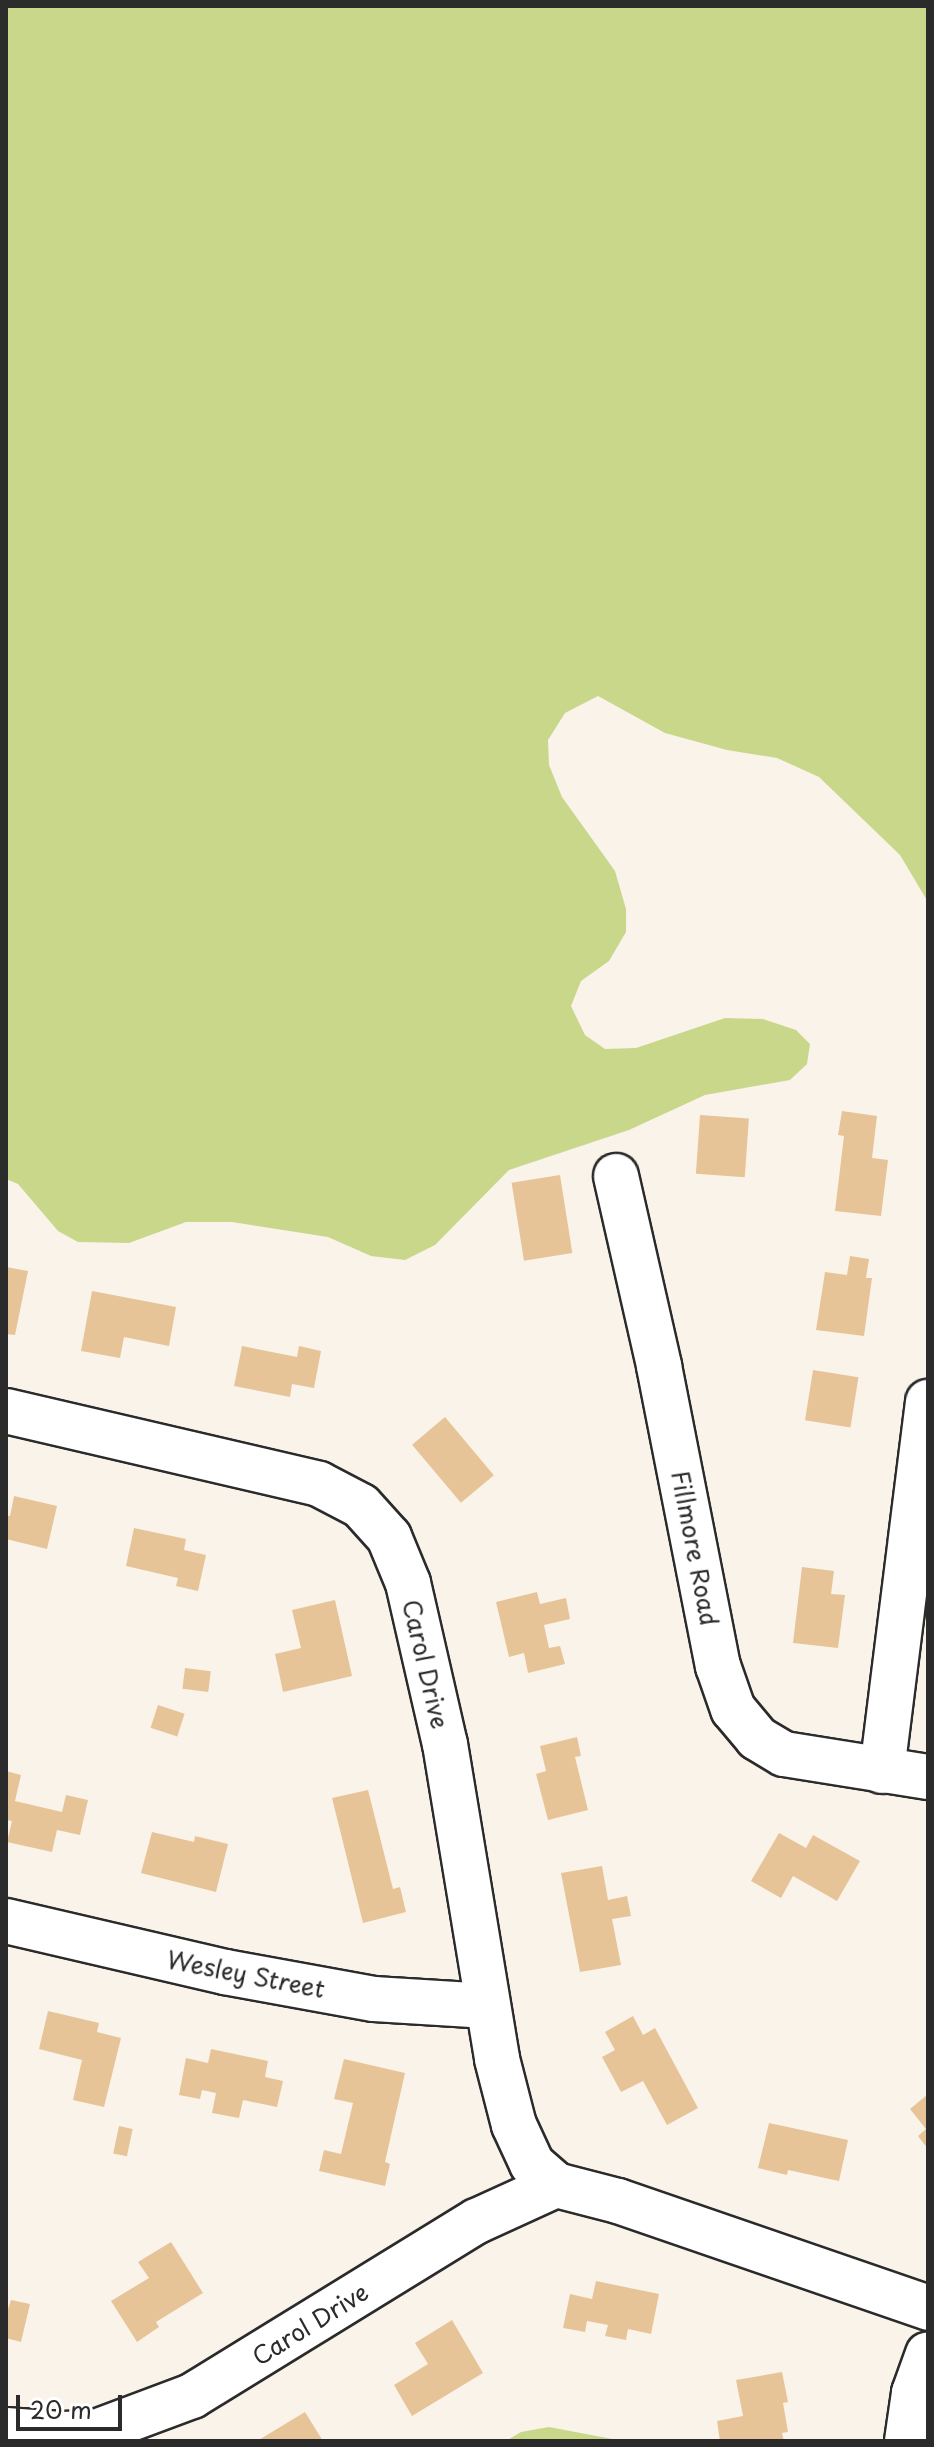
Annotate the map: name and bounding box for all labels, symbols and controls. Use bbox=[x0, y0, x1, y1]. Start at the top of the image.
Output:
street label: Fillmore Road bbox=[666, 1468, 724, 1628]
street label: Carol Drive bbox=[397, 1596, 455, 1732]
street label: Wesley Street bbox=[164, 1944, 328, 2004]
street label: Carol Drive bbox=[246, 2277, 374, 2371]
scale bar bbox=[20, 2379, 126, 2429]
text: 20 m bbox=[30, 2391, 92, 2427]

